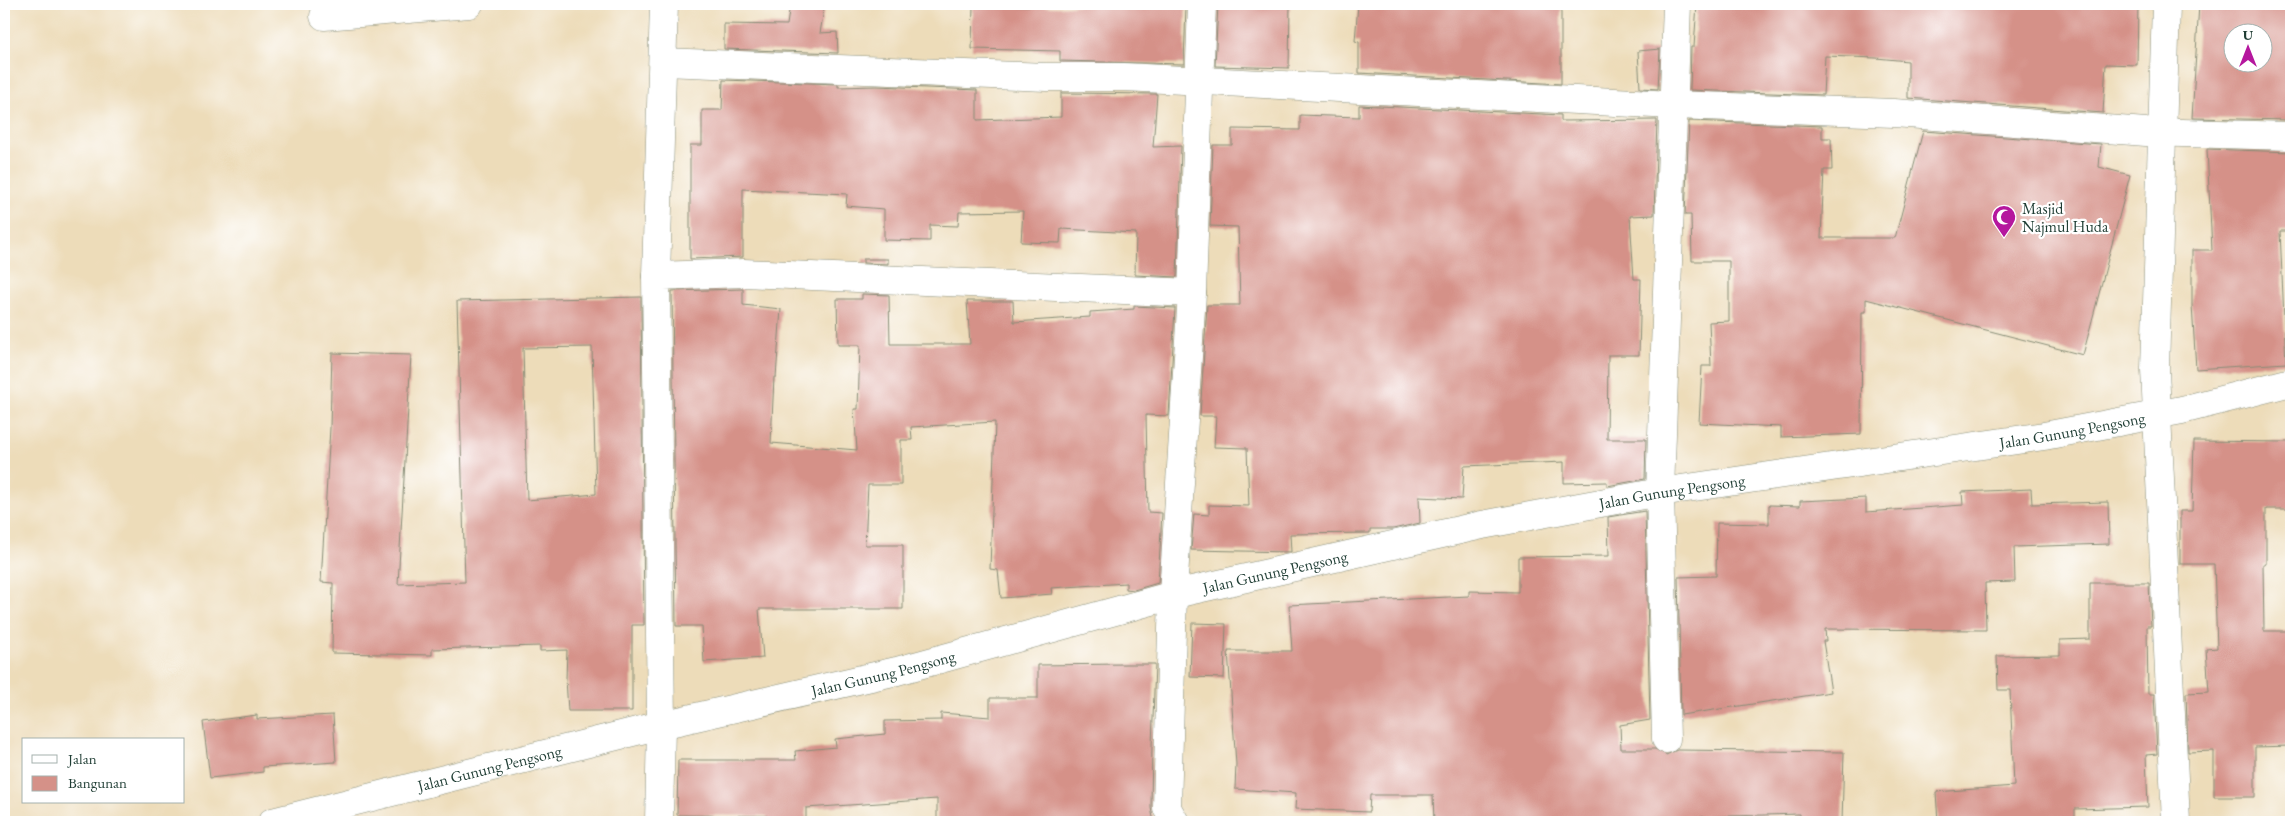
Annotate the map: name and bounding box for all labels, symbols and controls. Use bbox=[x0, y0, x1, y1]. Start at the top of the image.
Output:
north arrow bbox=[2222, 22, 2272, 72]
text: U bbox=[2243, 26, 2254, 44]
place label: Masjid Najmul Huda bbox=[2022, 198, 2109, 237]
mosque icon: Masjid Najmul Huda bbox=[1991, 204, 2017, 238]
street label: Jalan Gunung Pengsong bbox=[1996, 406, 2148, 453]
street label: Jalan Gunung Pengsong bbox=[1595, 469, 1747, 514]
street label: Jalan Gunung Pengsong bbox=[1199, 545, 1350, 598]
street label: Jalan Gunung Pengsong bbox=[807, 645, 958, 701]
legend bbox=[22, 738, 185, 804]
street label: Jalan Gunung Pengsong bbox=[413, 740, 564, 796]
text: Jalan bbox=[66, 749, 97, 768]
text: Bangunan bbox=[68, 773, 127, 792]

